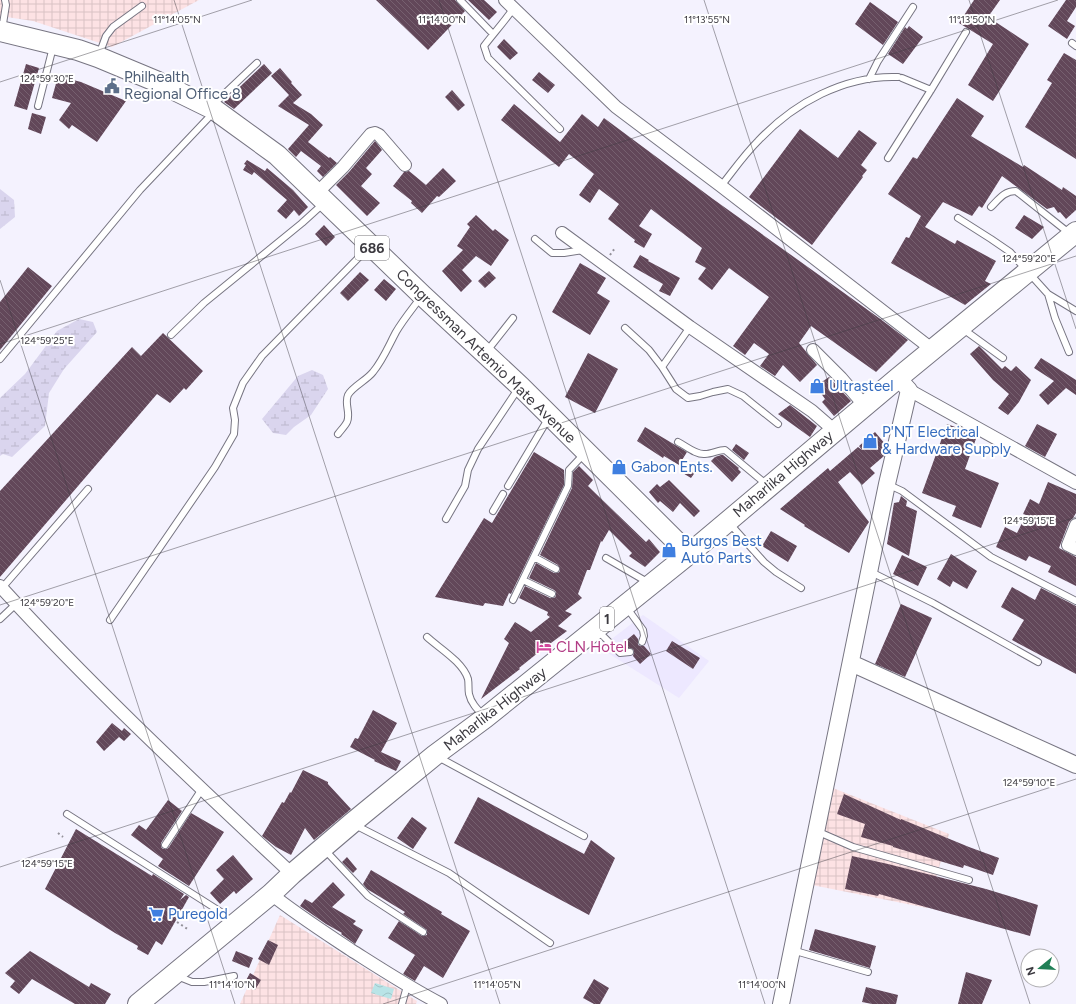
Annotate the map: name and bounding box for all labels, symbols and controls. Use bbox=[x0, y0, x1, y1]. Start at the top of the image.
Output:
text: 11°14'05"N bbox=[153, 13, 201, 26]
text: 11°14'00"N bbox=[418, 13, 466, 26]
text: 11°13'55"N bbox=[684, 13, 730, 26]
text: 11°13'50"N bbox=[949, 13, 995, 26]
place label: Philhealth Regional Office 8 bbox=[124, 68, 241, 103]
text: 124°59'30"E bbox=[20, 72, 74, 85]
public building icon: Philhealth Regional Office 8 bbox=[103, 77, 121, 95]
road number: 686 bbox=[355, 236, 389, 260]
text: 124°59'20"E bbox=[1002, 252, 1056, 265]
street label: Congressman Artemio Mate Avenue bbox=[392, 265, 580, 447]
text: 124°59'25"E bbox=[20, 334, 74, 347]
shop icon: Ultrasteel bbox=[808, 377, 826, 395]
place label: Ultrasteel bbox=[829, 377, 894, 395]
place label: P'NT Electrical & Hardware Supply bbox=[882, 423, 1011, 458]
street label: Maharlika Highway bbox=[729, 427, 837, 521]
shop icon: P'NT Electrical & Hardware Supply bbox=[861, 432, 879, 450]
shop icon: Gabon Ents. bbox=[610, 458, 628, 476]
place label: Gabon Ents. bbox=[631, 458, 713, 476]
text: 124°59'15"E bbox=[1003, 514, 1055, 527]
place label: Burgos Best Auto Parts bbox=[681, 532, 762, 567]
shop icon: Burgos Best Auto Parts bbox=[660, 541, 678, 559]
text: 124°59'20"E bbox=[20, 596, 74, 609]
road number: 1 bbox=[600, 607, 614, 631]
hotel icon: CLN Hotel bbox=[535, 638, 553, 656]
place label: CLN Hotel bbox=[556, 638, 627, 656]
street label: Maharlika Highway bbox=[440, 663, 550, 755]
text: 124°59'10"E bbox=[1003, 776, 1055, 789]
text: 124°59'15"E bbox=[21, 857, 73, 870]
supermarket icon: Puregold bbox=[147, 905, 165, 923]
place label: Puregold bbox=[168, 905, 228, 923]
north arrow bbox=[1020, 948, 1060, 988]
text: N bbox=[1023, 965, 1038, 977]
text: 11°14'10"N bbox=[209, 978, 255, 991]
text: 11°14'05"N bbox=[473, 978, 521, 991]
text: 11°14'00"N bbox=[738, 978, 786, 991]

